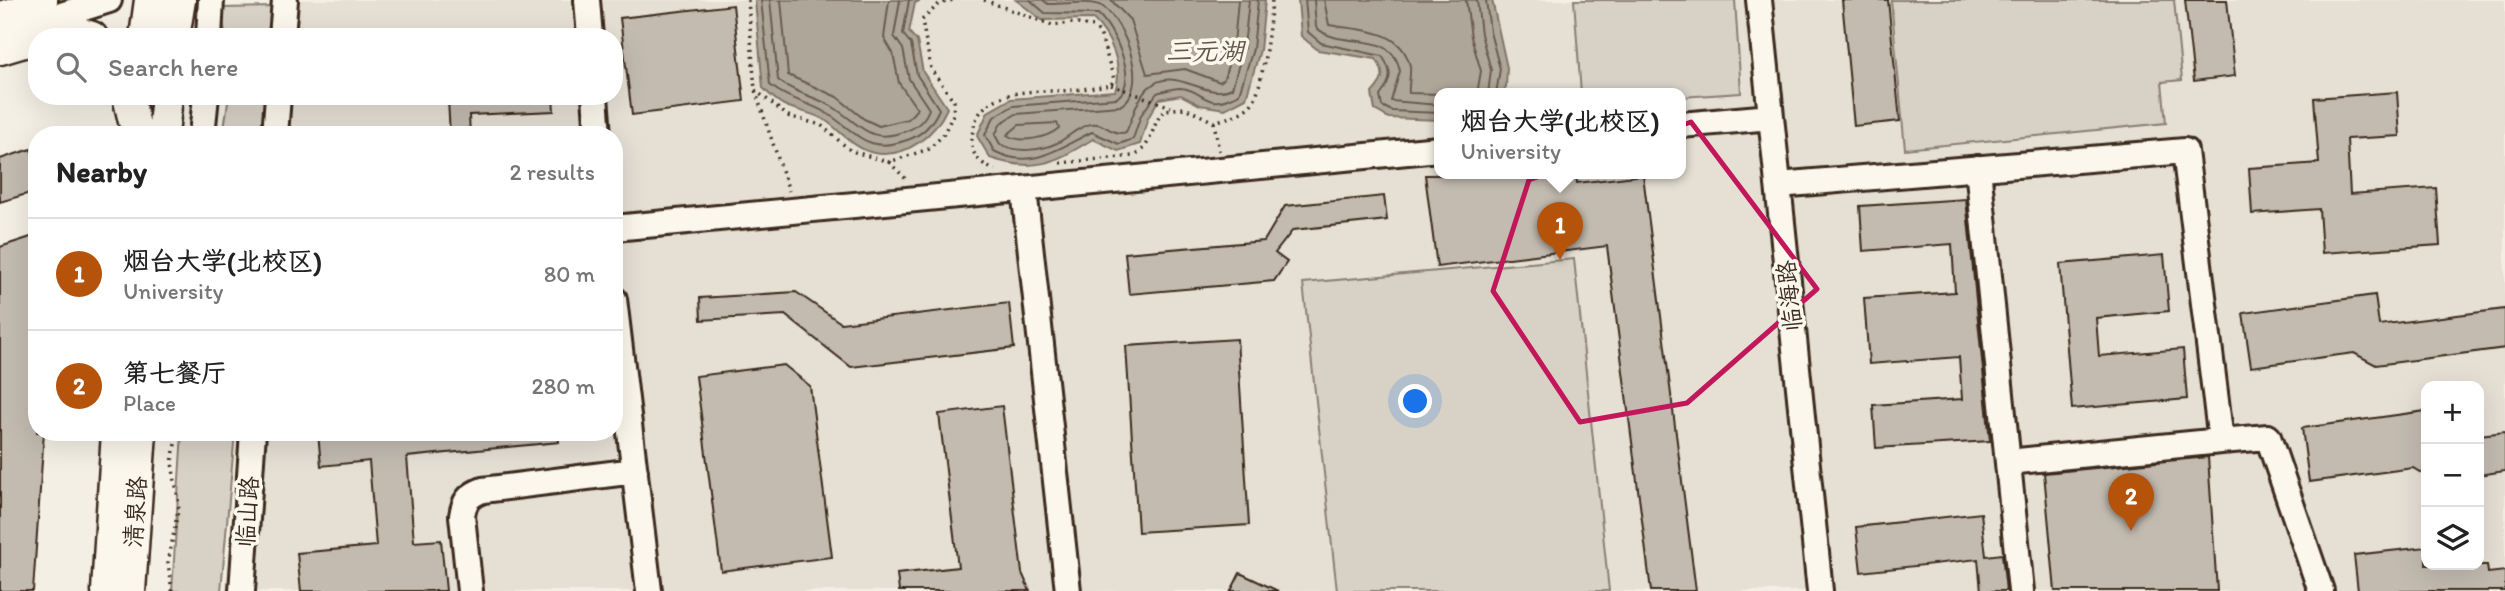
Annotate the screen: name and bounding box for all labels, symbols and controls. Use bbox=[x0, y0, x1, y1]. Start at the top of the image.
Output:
search box bbox=[28, 28, 623, 105]
water label: 三元湖 bbox=[1166, 35, 1247, 67]
icon: search bbox=[52, 48, 90, 86]
text: Search here bbox=[108, 51, 238, 83]
popup bbox=[1434, 88, 1686, 179]
text: 烟台大学(北校区) bbox=[1461, 105, 1659, 137]
text: University bbox=[1461, 137, 1561, 165]
text: Nearby bbox=[56, 153, 147, 190]
text: 2 results bbox=[509, 158, 595, 186]
pin: 1 bbox=[1537, 202, 1583, 260]
text: 烟台大学(北校区) bbox=[123, 245, 322, 277]
street label: 临海路 bbox=[1771, 259, 1807, 333]
text: 1 bbox=[74, 260, 84, 288]
text: 80 m bbox=[544, 260, 595, 288]
text: University bbox=[123, 277, 223, 305]
text: 第七餐厅 bbox=[123, 357, 227, 389]
text: 2 bbox=[73, 372, 85, 400]
text: 280 m bbox=[532, 372, 595, 400]
map controls bbox=[2421, 381, 2484, 570]
button: + bbox=[2421, 381, 2484, 444]
your location bbox=[1398, 384, 1432, 418]
text: Place bbox=[123, 389, 176, 417]
button: − bbox=[2421, 444, 2484, 507]
pin: 2 bbox=[2108, 473, 2154, 531]
street label: 清泉路 bbox=[118, 475, 152, 549]
street label: 临山路 bbox=[230, 475, 264, 549]
button: layers bbox=[2421, 507, 2484, 570]

